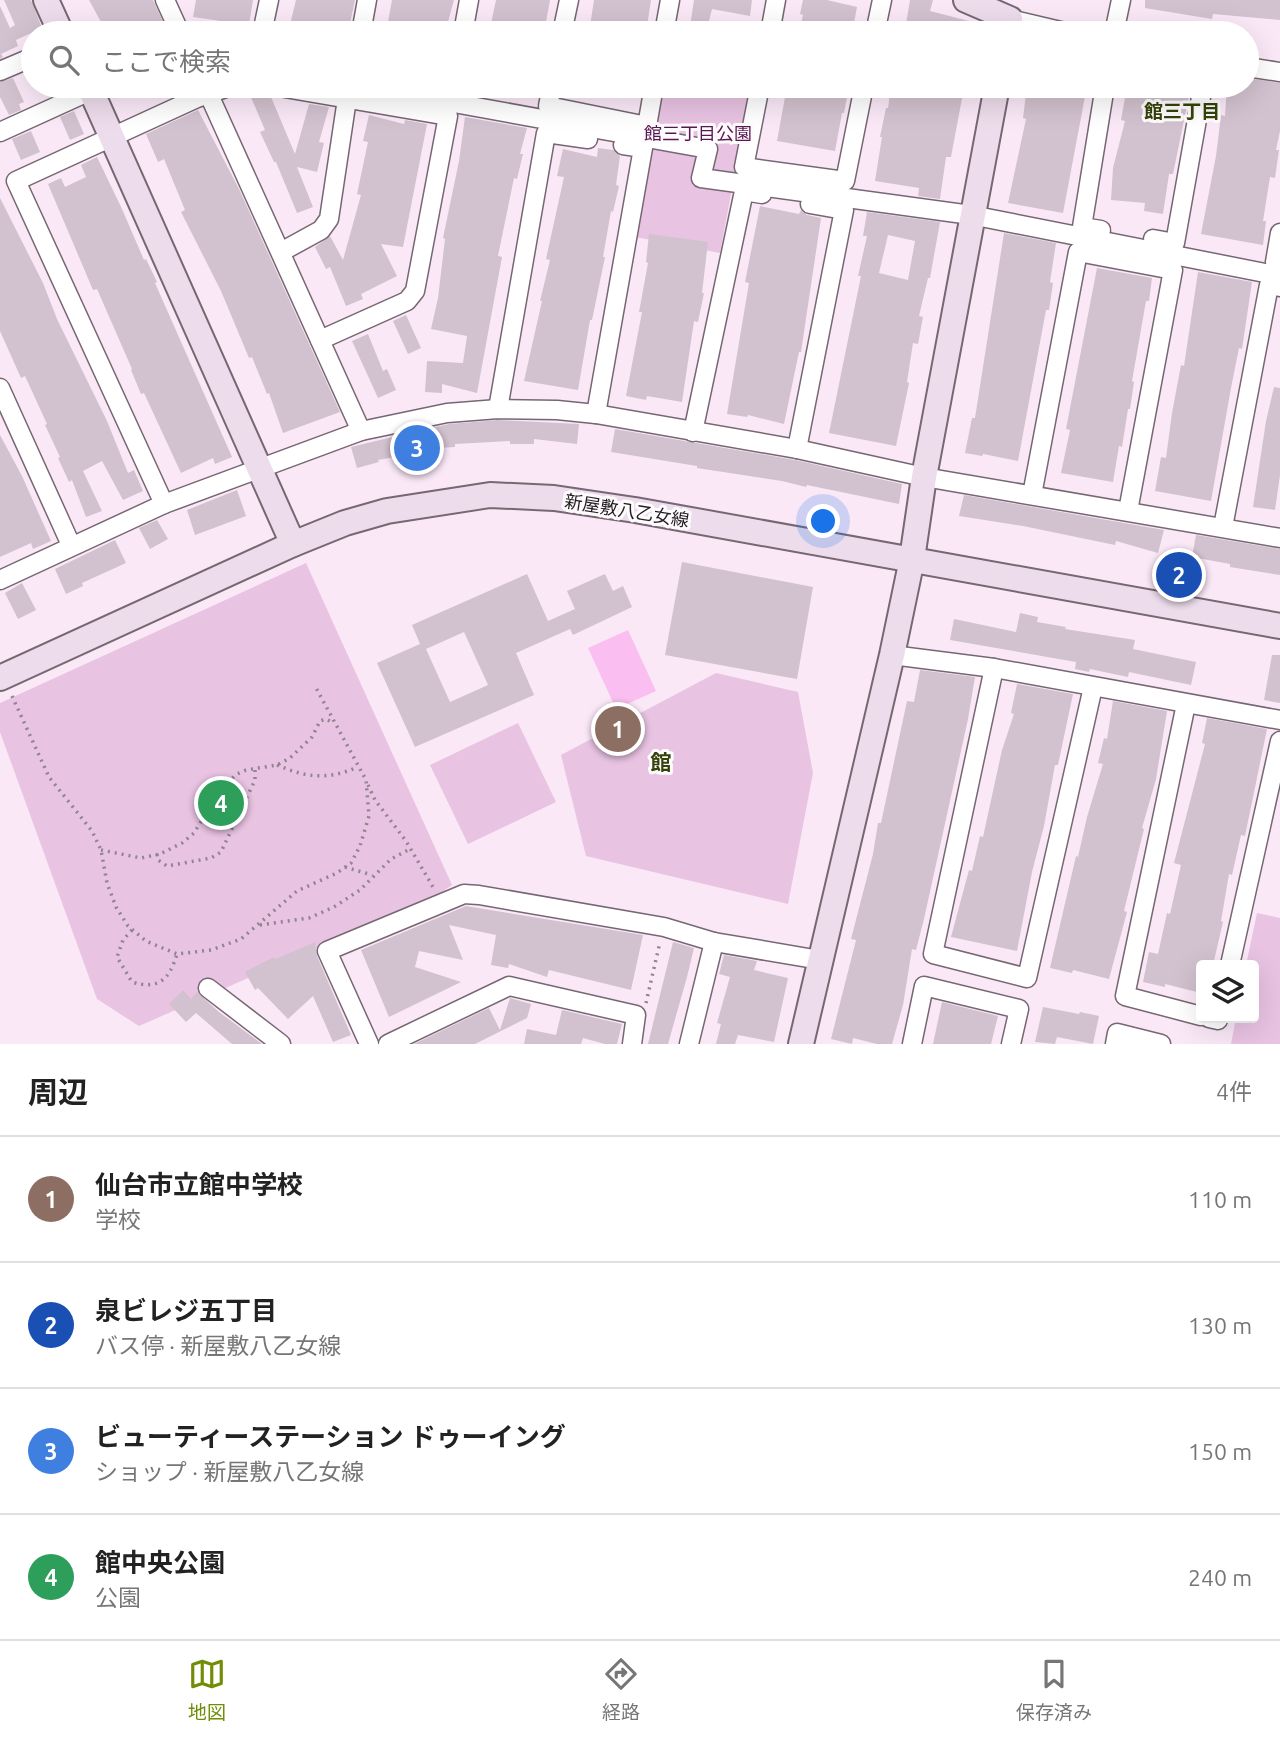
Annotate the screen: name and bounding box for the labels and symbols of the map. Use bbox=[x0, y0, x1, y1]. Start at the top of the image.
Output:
district label: 館三丁目 bbox=[1144, 100, 1220, 122]
park label: 館三丁目公園 bbox=[644, 123, 752, 143]
pin: 3 bbox=[394, 422, 440, 474]
street label: 新屋敷八乙女線 bbox=[563, 490, 691, 530]
your location bbox=[806, 504, 840, 538]
pin: 2 bbox=[1156, 549, 1202, 601]
pin: 1 bbox=[595, 703, 641, 755]
district label: 館 bbox=[651, 750, 672, 774]
pin: 4 bbox=[198, 777, 244, 829]

